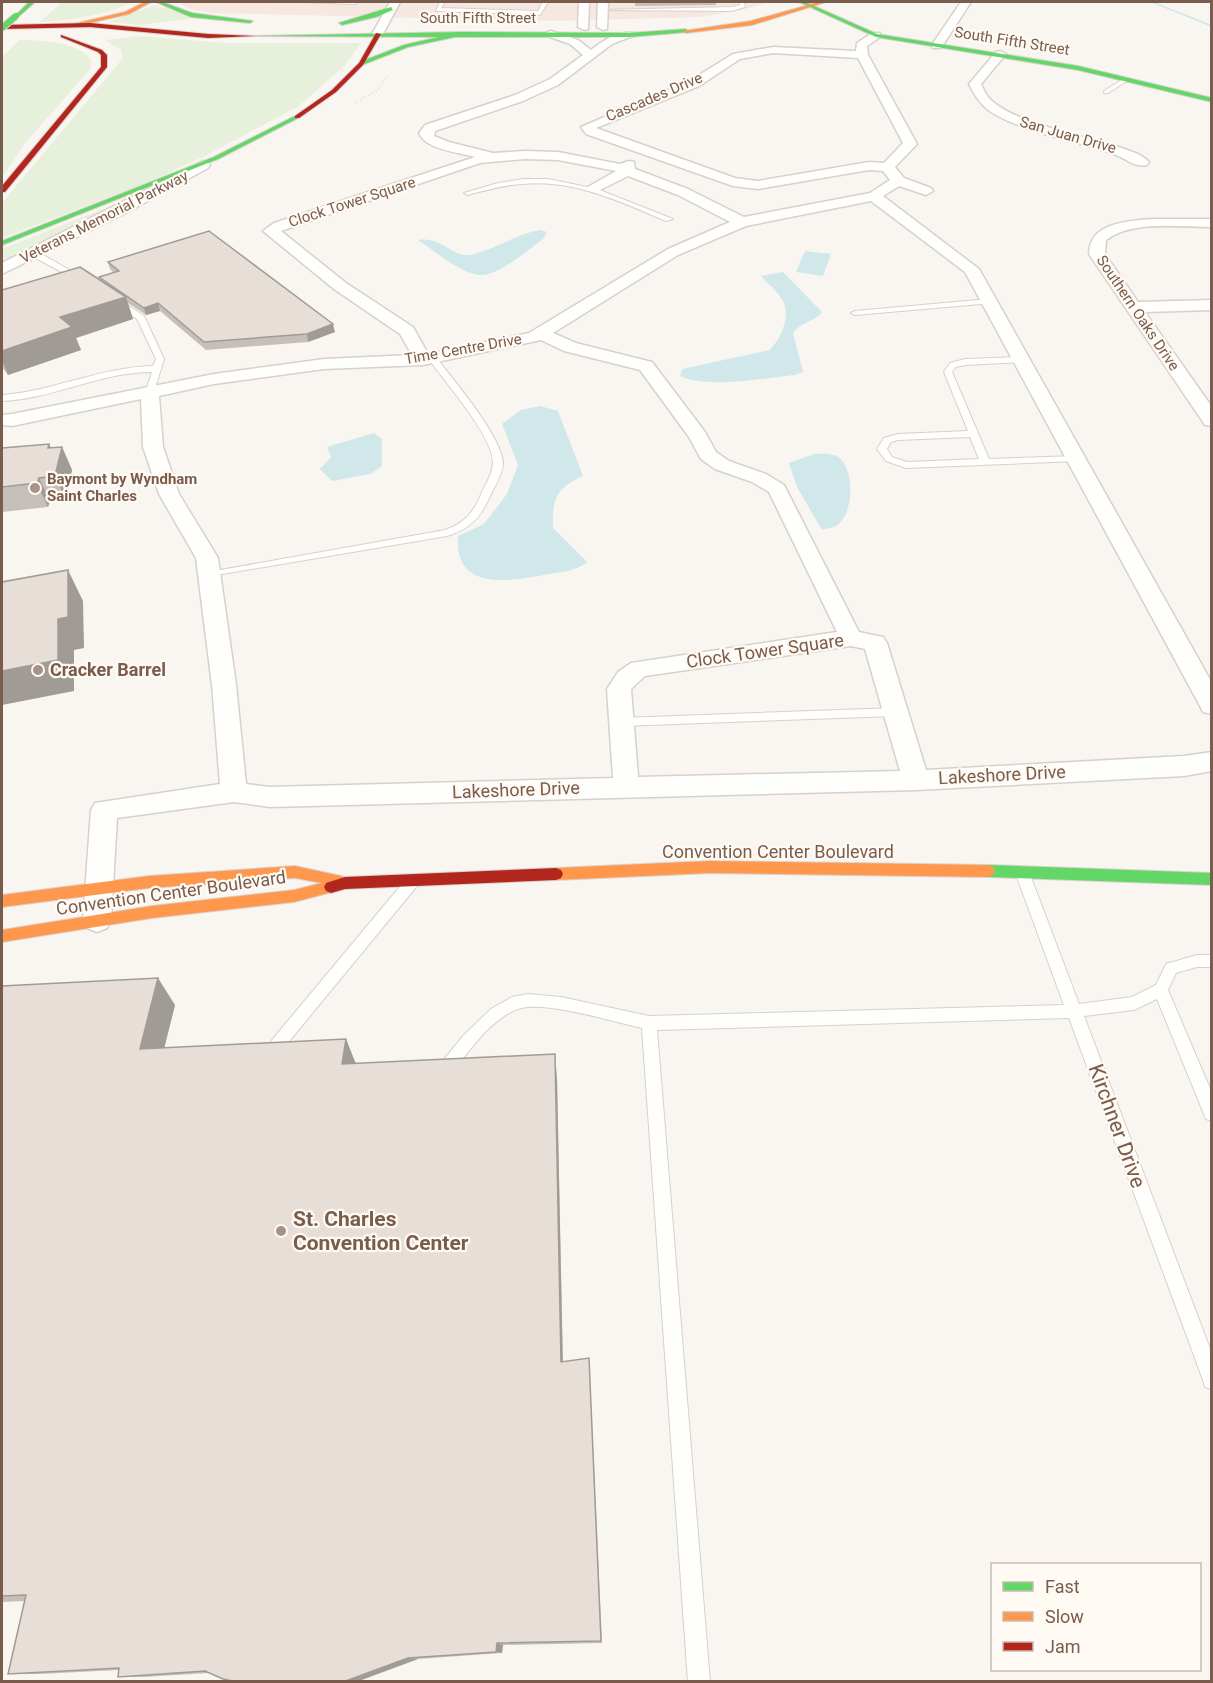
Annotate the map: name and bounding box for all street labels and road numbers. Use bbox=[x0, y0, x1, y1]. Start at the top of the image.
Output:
street label: South Fifth Street bbox=[420, 9, 536, 27]
street label: South Fifth Street bbox=[953, 23, 1071, 59]
street label: Cascades Drive bbox=[603, 69, 705, 125]
street label: San Juan Drive bbox=[1018, 113, 1118, 157]
street label: Veterans Memorial Parkway bbox=[17, 167, 191, 267]
street label: Clock Tower Square bbox=[286, 173, 418, 231]
street label: Southern Oaks Drive bbox=[1093, 252, 1183, 374]
street label: Time Centre Drive bbox=[403, 330, 523, 368]
street label: Clock Tower Square bbox=[685, 629, 845, 672]
street label: Lakeshore Drive bbox=[938, 761, 1066, 788]
street label: Lakeshore Drive bbox=[452, 777, 580, 802]
street label: Convention Center Boulevard bbox=[662, 841, 894, 862]
street label: Convention Center Boulevard bbox=[55, 866, 287, 919]
street label: Kirchner Drive bbox=[1083, 1061, 1151, 1191]

